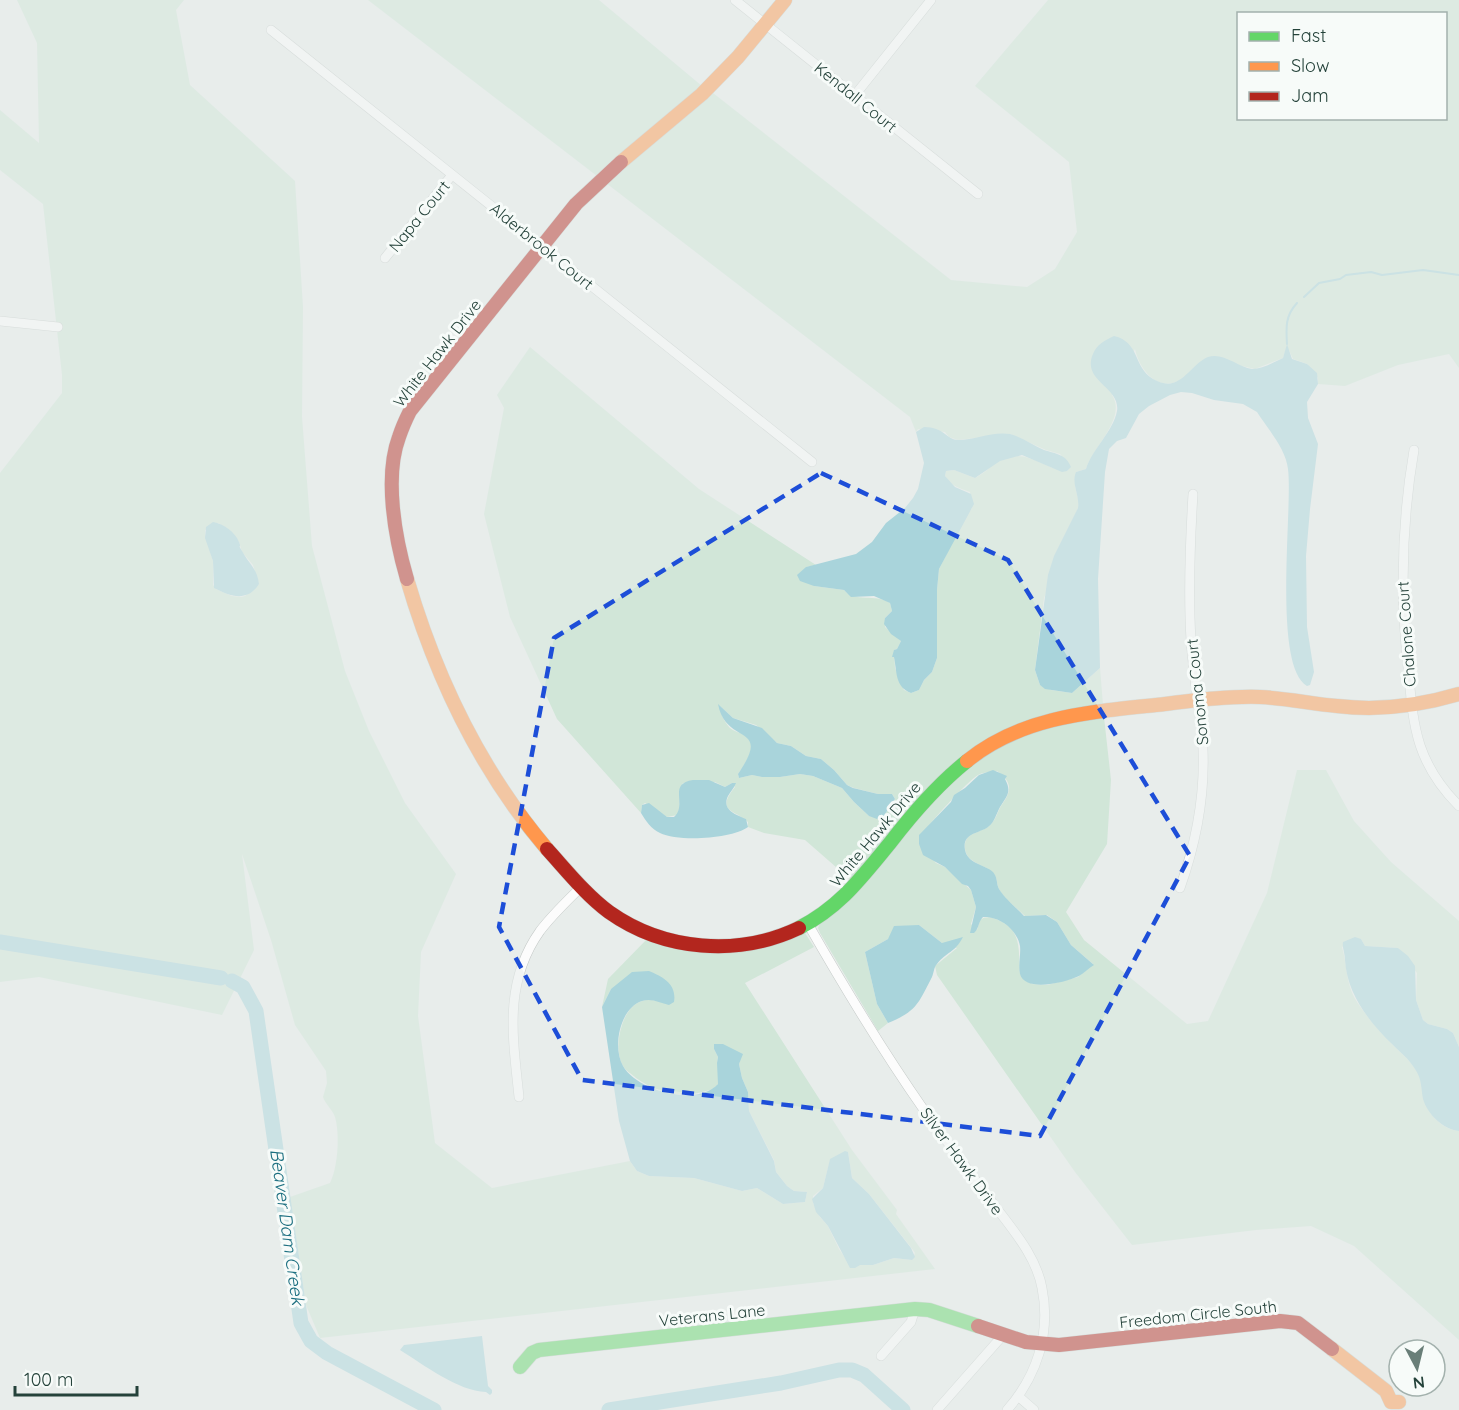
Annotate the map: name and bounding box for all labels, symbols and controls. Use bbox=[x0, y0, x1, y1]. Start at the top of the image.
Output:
legend bbox=[1237, 12, 1447, 120]
text: Fast bbox=[1291, 24, 1326, 47]
text: Slow bbox=[1291, 54, 1329, 77]
street label: Kendall Court bbox=[811, 58, 901, 136]
text: Jam bbox=[1291, 84, 1329, 107]
street label: Napa Court bbox=[384, 176, 454, 256]
street label: Alderbrook Court bbox=[486, 198, 598, 294]
street label: White Hawk Drive bbox=[389, 295, 485, 411]
street label: Chalone Court bbox=[1392, 580, 1420, 688]
street label: Sonoma Court bbox=[1181, 638, 1213, 746]
street label: White Hawk Drive bbox=[825, 777, 925, 891]
street label: Silver Hawk Drive bbox=[916, 1103, 1008, 1219]
water label: Beaver Dam Creek bbox=[265, 1147, 310, 1308]
street label: Freedom Circle South bbox=[1118, 1296, 1278, 1332]
street label: Veterans Lane bbox=[658, 1299, 766, 1331]
north arrow bbox=[1387, 1338, 1447, 1398]
scale bar bbox=[15, 1359, 136, 1397]
text: 100 m bbox=[24, 1368, 73, 1391]
text: N bbox=[1412, 1372, 1426, 1394]

